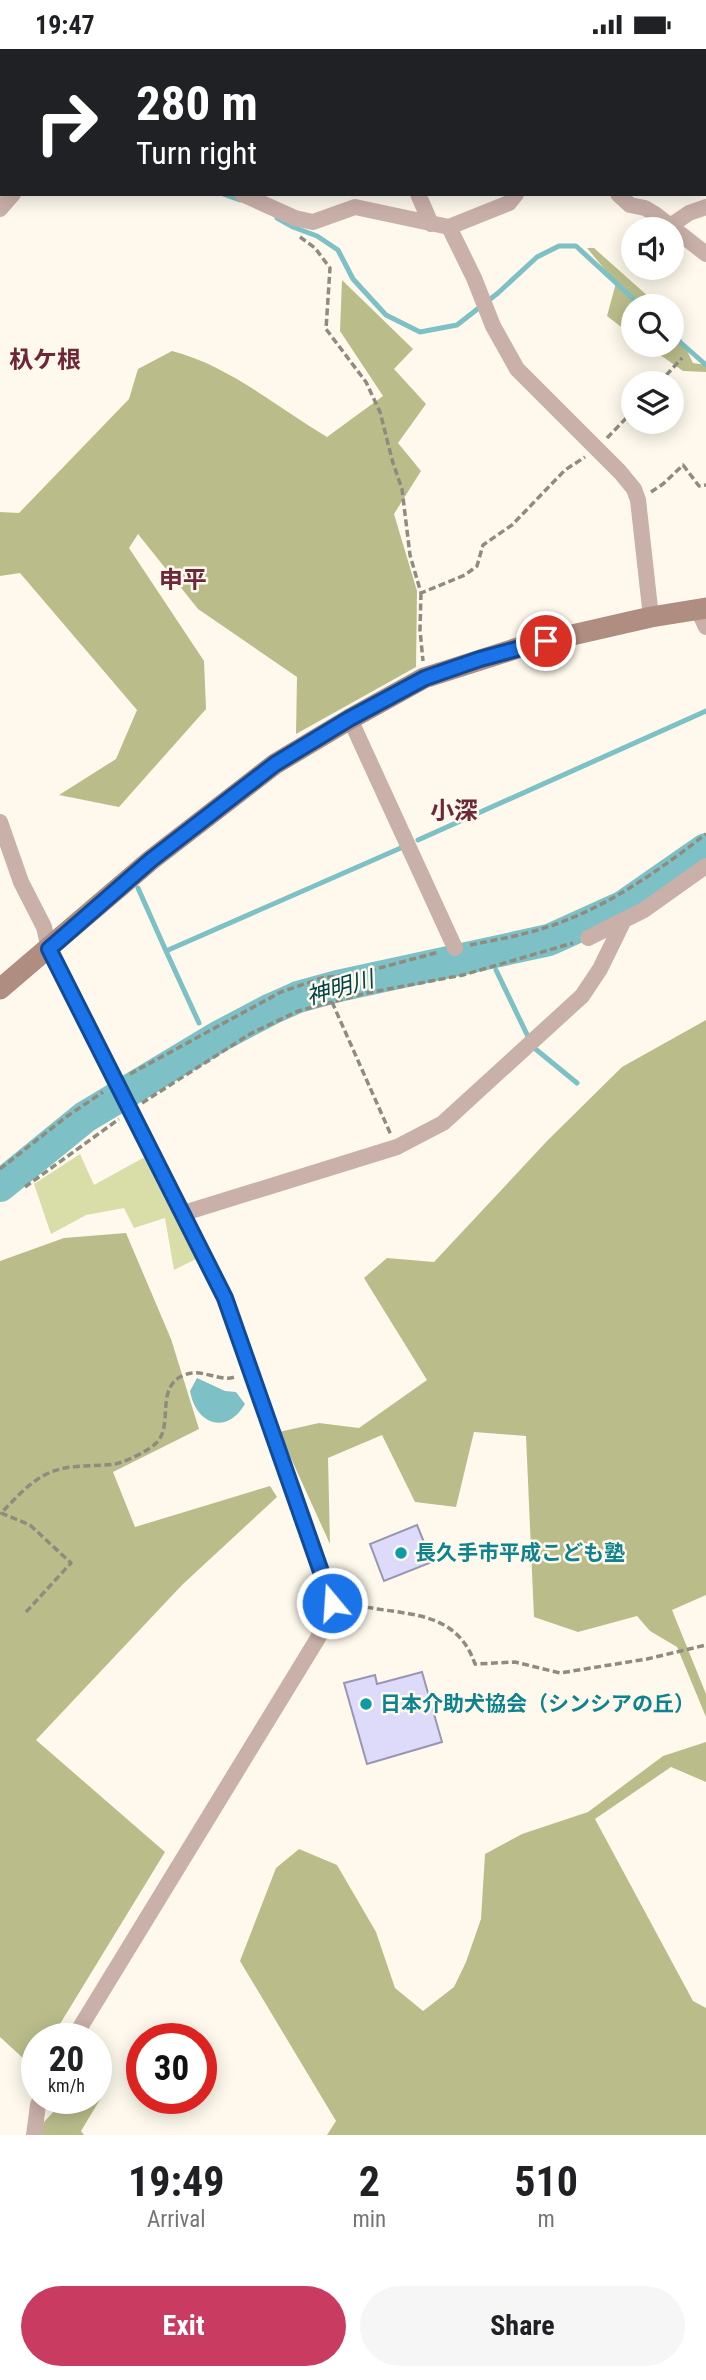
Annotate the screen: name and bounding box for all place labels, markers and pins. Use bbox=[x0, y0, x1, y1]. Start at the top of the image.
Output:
pin bbox=[516, 611, 576, 671]
place label: 長久手市平成こども塾 bbox=[415, 1541, 625, 1565]
marker: 長久手市平成こども塾 bbox=[393, 1545, 409, 1561]
place label: 日本介助犬協会（シンシアの丘） bbox=[380, 1692, 695, 1716]
marker: 日本介助犬協会（シンシアの丘） bbox=[358, 1696, 374, 1712]

